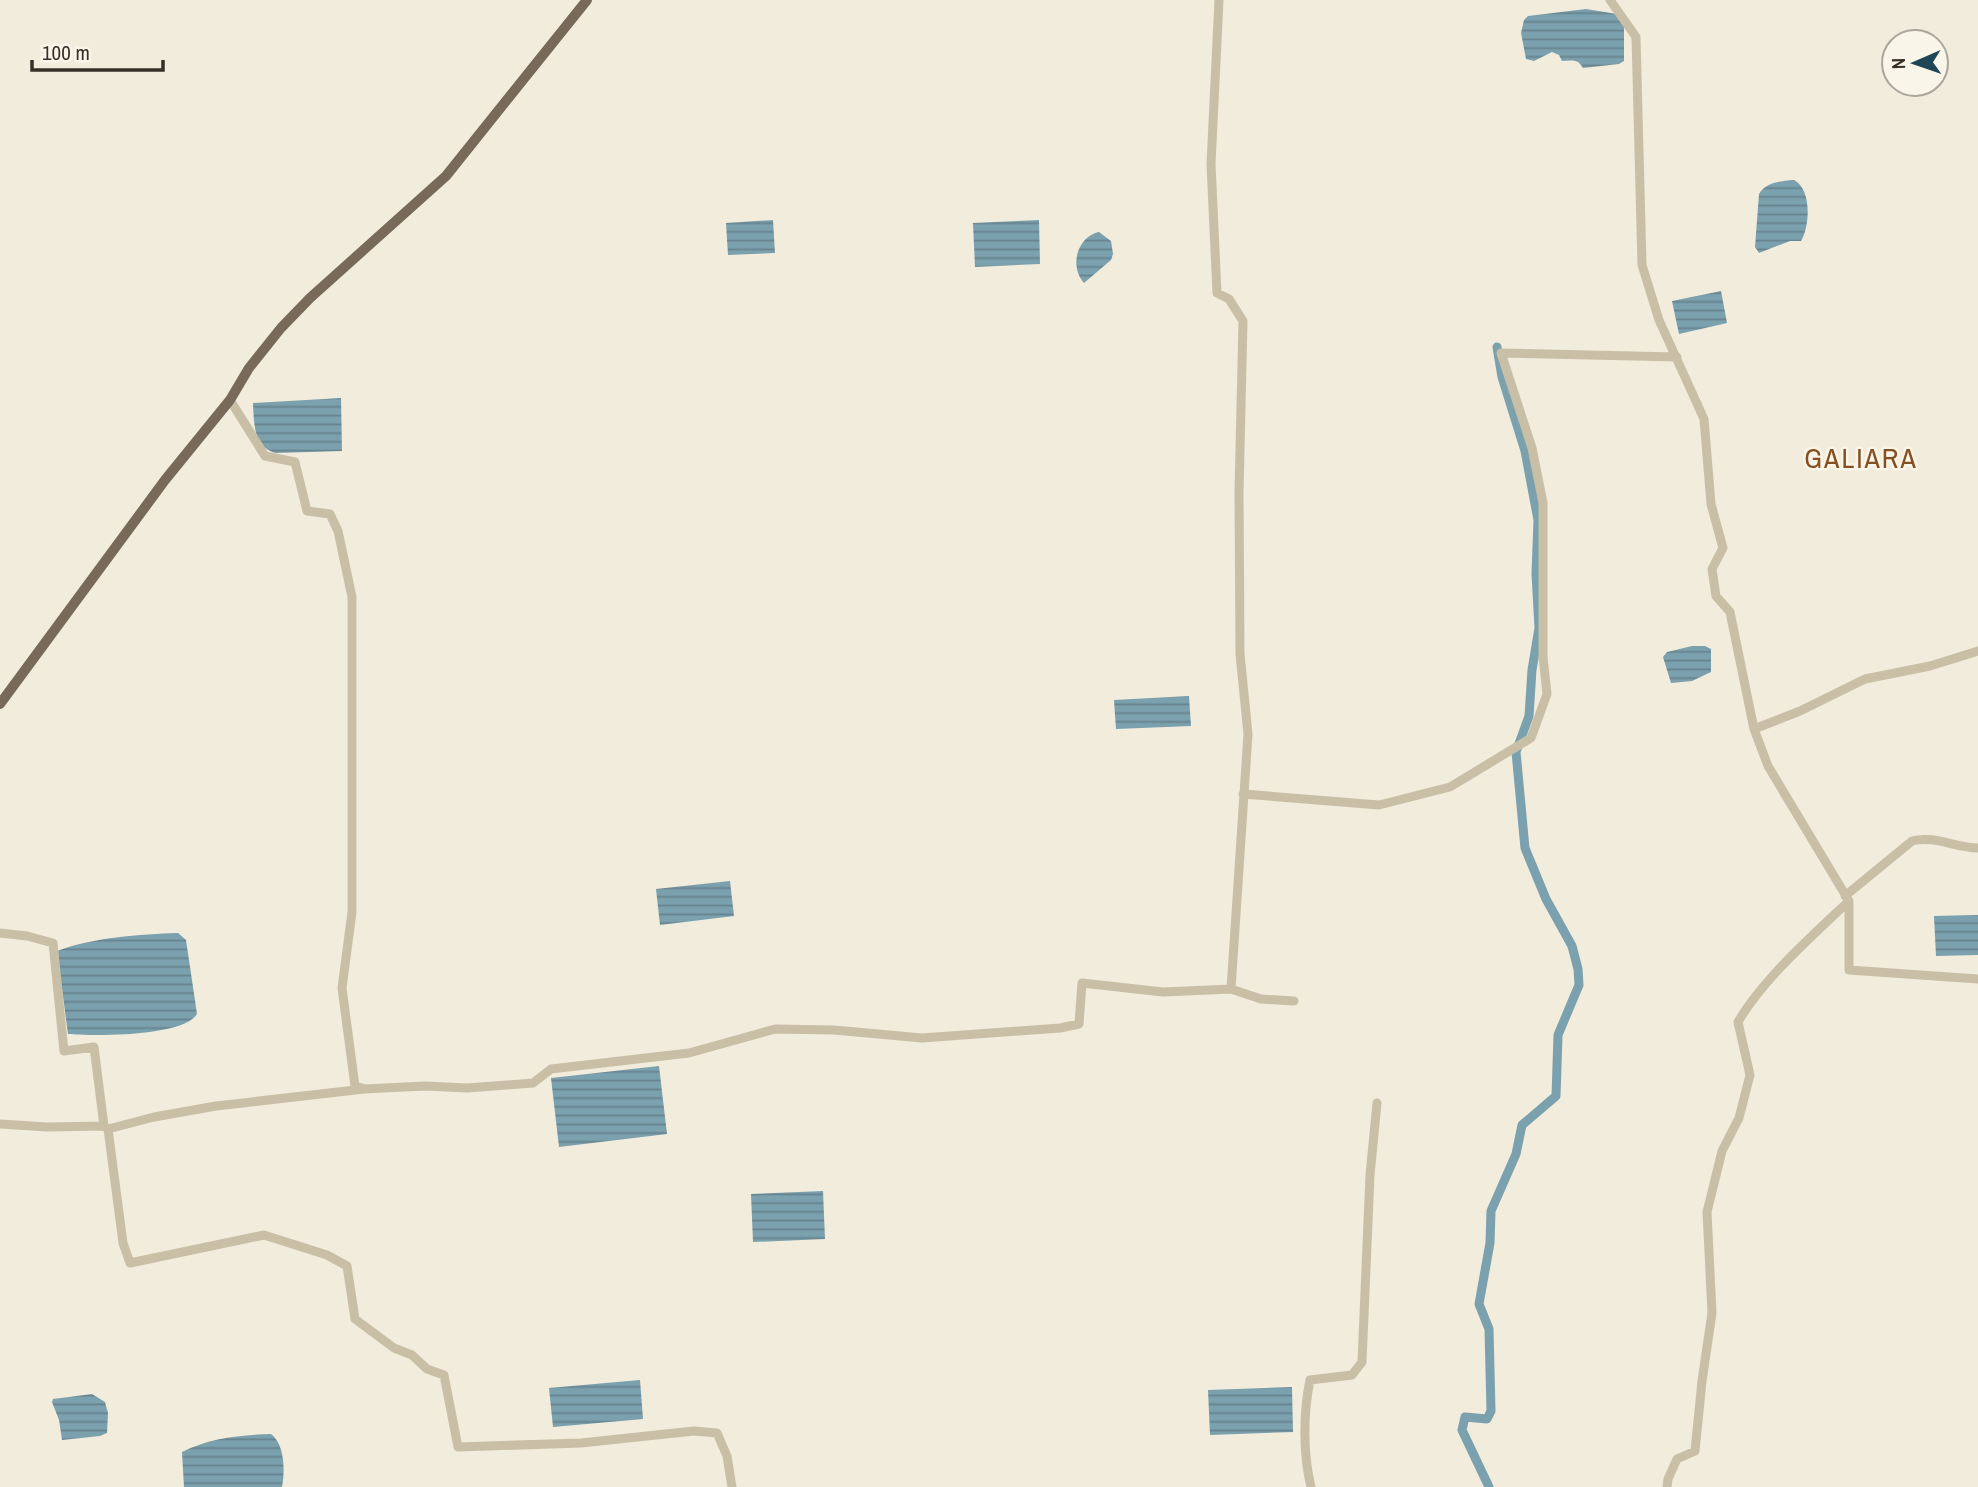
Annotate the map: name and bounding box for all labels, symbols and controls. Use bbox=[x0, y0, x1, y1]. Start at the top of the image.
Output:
scale bar bbox=[32, 28, 163, 72]
north arrow bbox=[1880, 28, 1950, 98]
text: 100 m bbox=[42, 38, 90, 67]
text: N bbox=[1885, 58, 1911, 70]
district label: GALIARA bbox=[1804, 439, 1918, 477]

